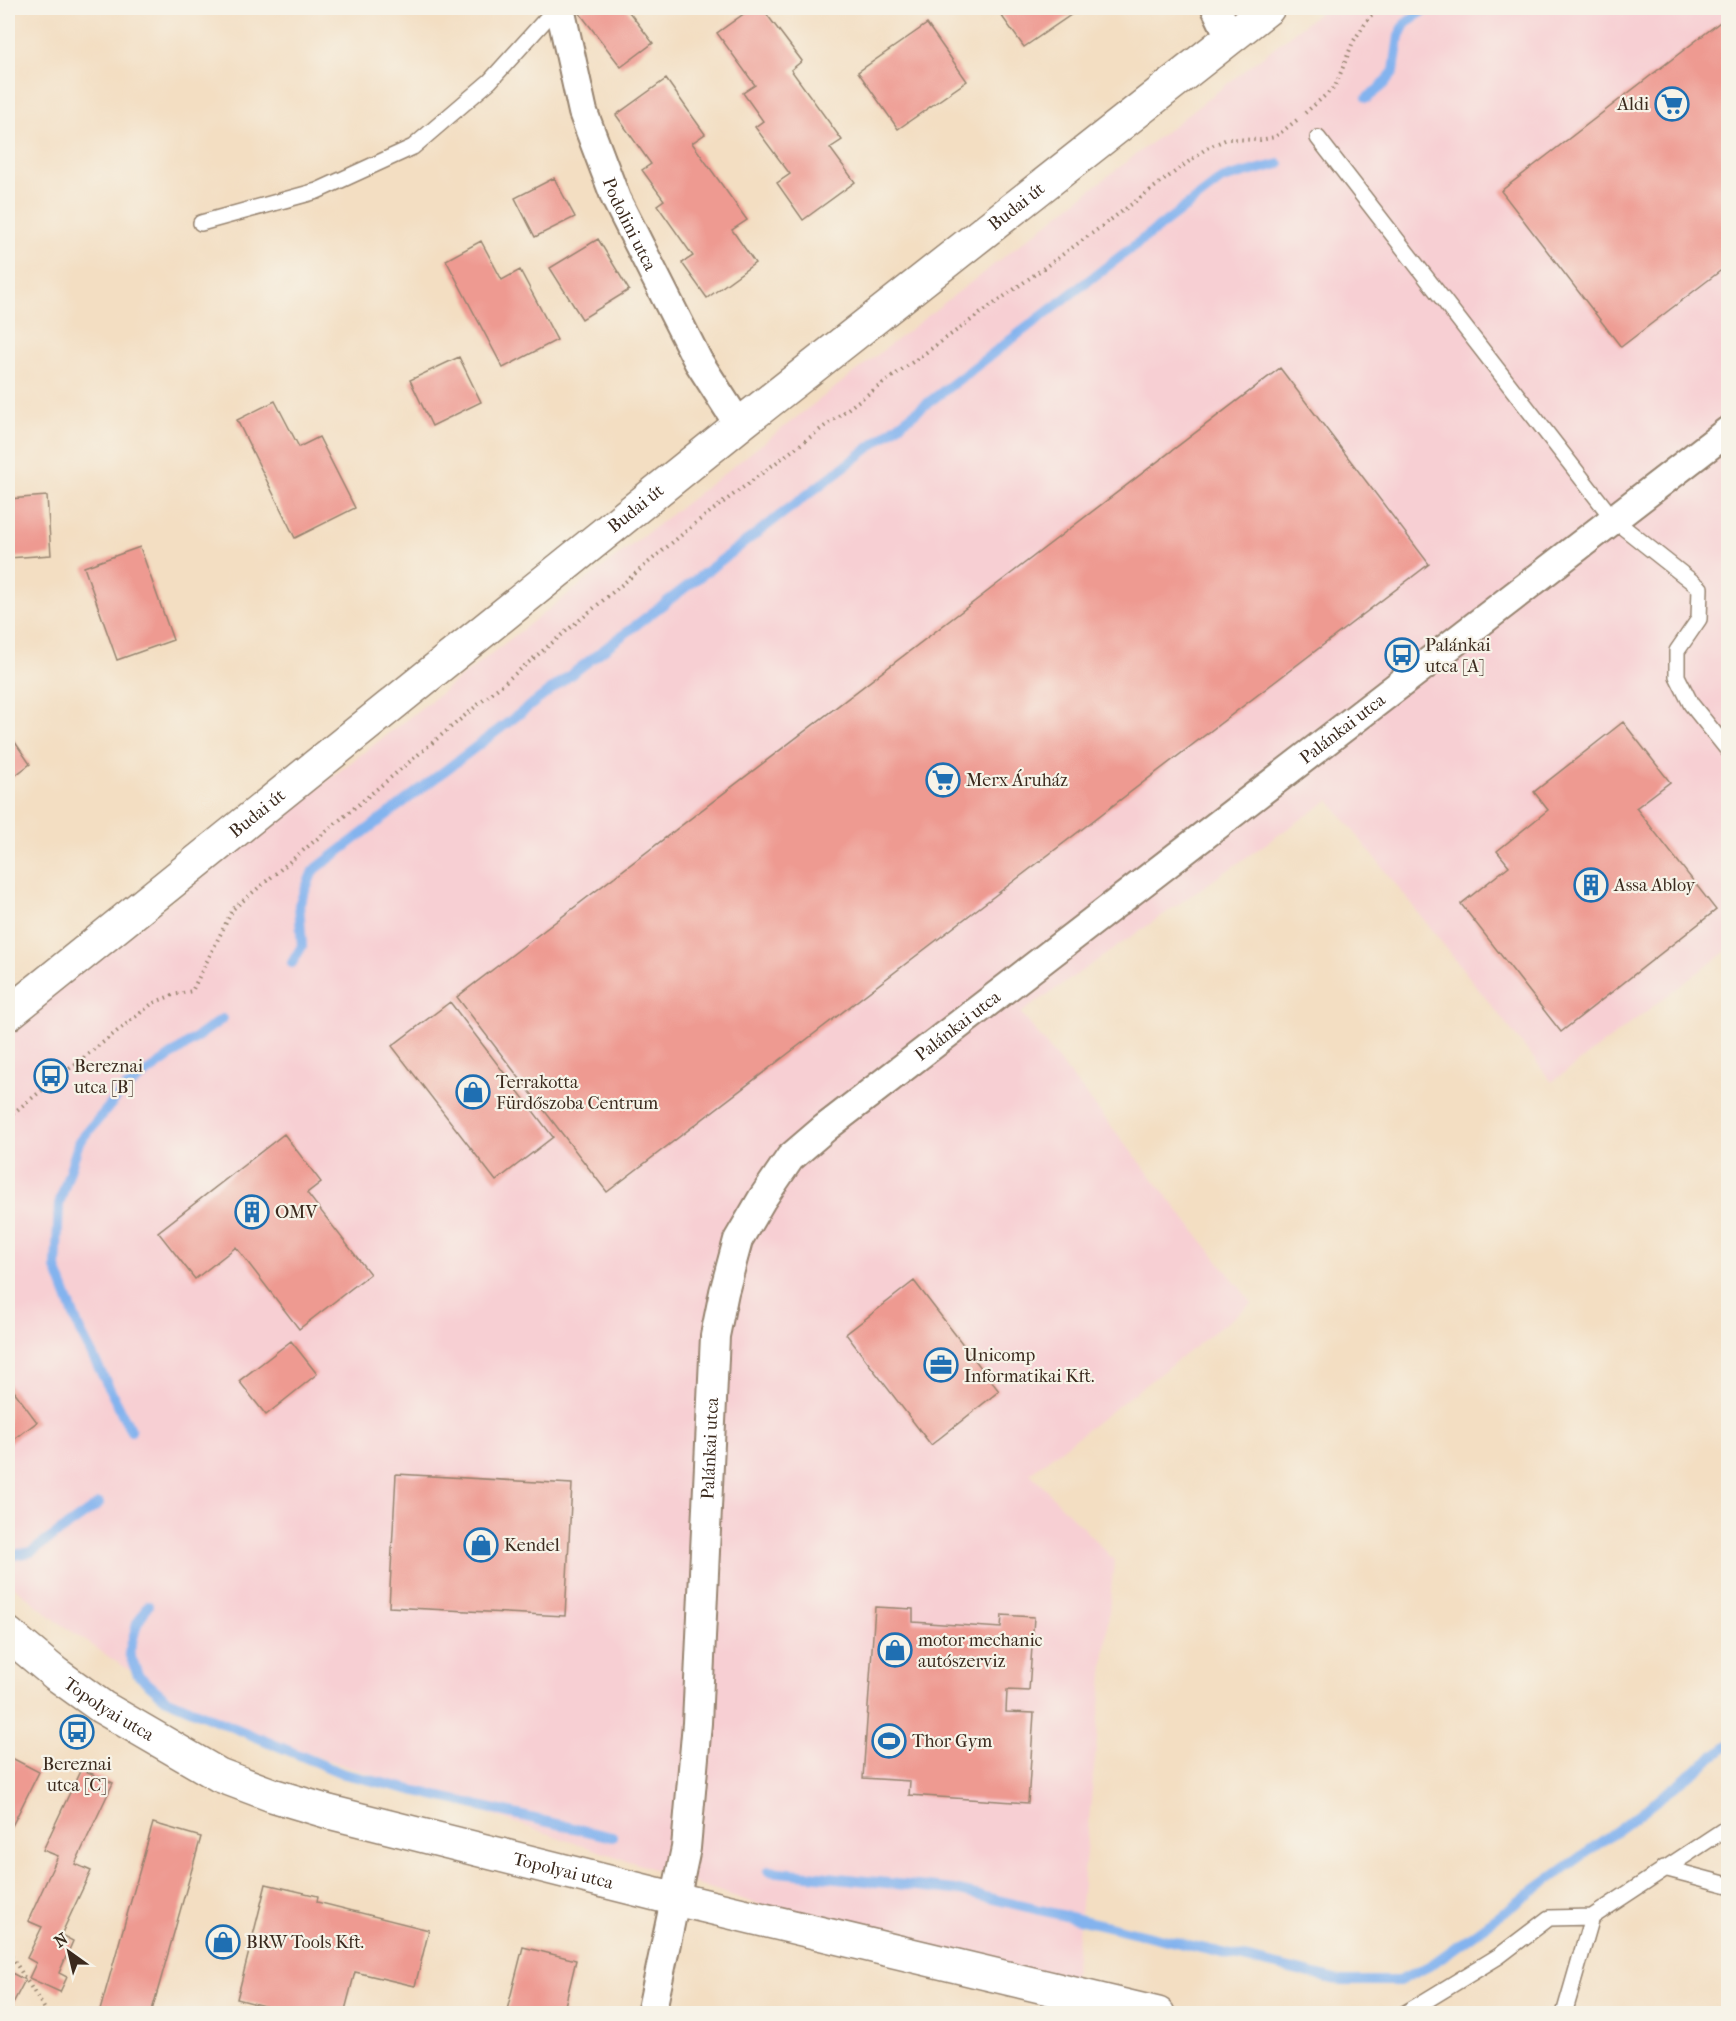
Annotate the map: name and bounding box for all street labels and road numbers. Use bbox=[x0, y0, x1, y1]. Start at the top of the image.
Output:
street label: Podolini utca bbox=[598, 175, 661, 275]
street label: Budai út bbox=[984, 178, 1049, 235]
street label: Budai út bbox=[604, 480, 669, 537]
street label: Palánkai utca bbox=[1296, 689, 1390, 769]
street label: Budai út bbox=[225, 784, 290, 842]
street label: Palánkai utca bbox=[911, 986, 1005, 1066]
street label: Palánkai utca bbox=[697, 1396, 723, 1500]
street label: Topolyai utca bbox=[59, 1673, 158, 1746]
street label: Topolyai utca bbox=[511, 1849, 616, 1894]

